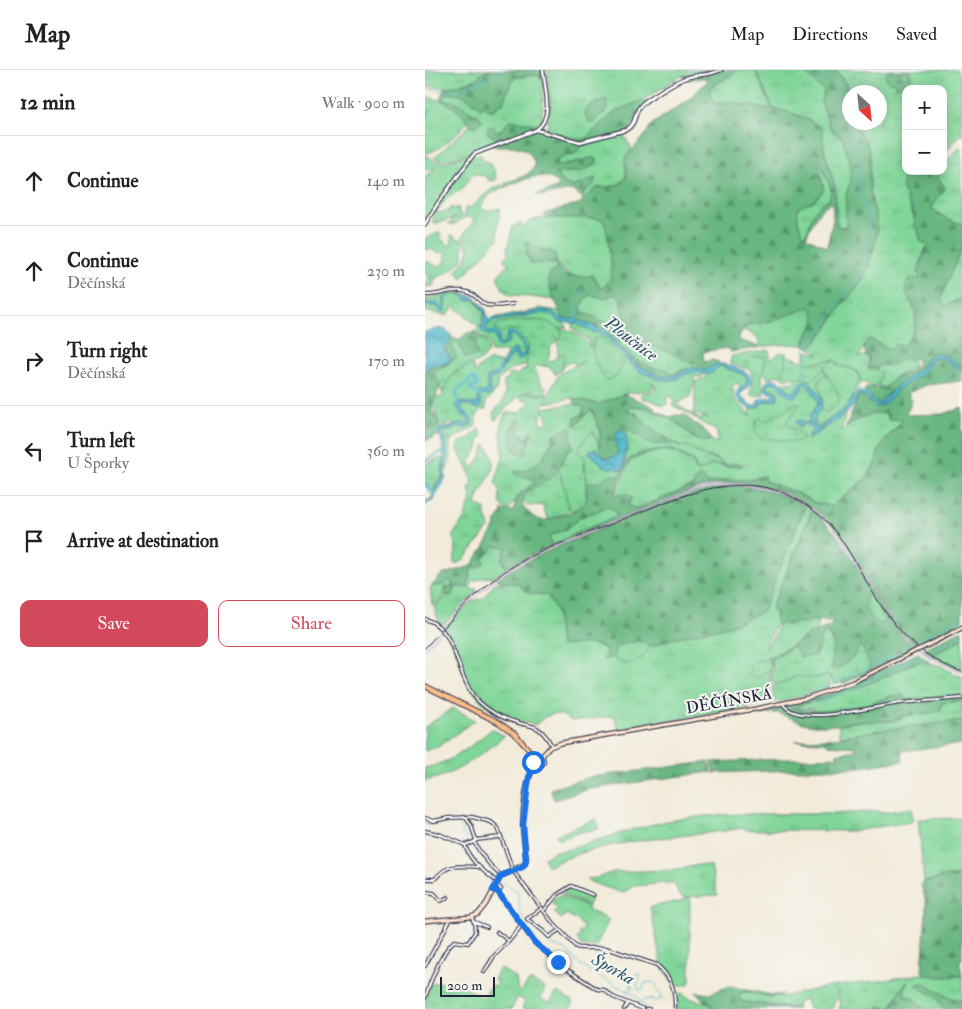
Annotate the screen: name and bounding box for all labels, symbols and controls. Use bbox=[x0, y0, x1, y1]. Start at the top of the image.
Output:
text: Map bbox=[25, 19, 70, 50]
text: Map bbox=[731, 23, 764, 46]
text: Directions bbox=[792, 23, 868, 46]
text: Saved bbox=[896, 23, 937, 46]
north arrow bbox=[842, 85, 887, 130]
map controls bbox=[902, 85, 947, 175]
button: + bbox=[902, 85, 947, 130]
text: 12 min bbox=[20, 89, 75, 116]
text: Walk · 900 m bbox=[322, 93, 405, 113]
button: − bbox=[902, 130, 947, 175]
icon: ahead bbox=[20, 167, 48, 195]
text: Continue bbox=[67, 169, 138, 193]
text: 140 m bbox=[367, 171, 405, 191]
text: Continue bbox=[67, 249, 138, 273]
icon: ahead bbox=[20, 257, 48, 285]
text: 230 m bbox=[367, 261, 405, 281]
text: Děčínská bbox=[67, 273, 125, 293]
water label: Ploučnice bbox=[599, 311, 663, 367]
text: Turn right bbox=[67, 339, 147, 363]
icon: right bbox=[20, 347, 48, 375]
text: 170 m bbox=[368, 351, 405, 371]
text: Děčínská bbox=[67, 363, 125, 383]
text: Turn left bbox=[67, 429, 135, 453]
icon: left bbox=[20, 437, 48, 465]
text: 360 m bbox=[367, 441, 405, 461]
text: U Šporky bbox=[67, 453, 129, 473]
icon: arrive bbox=[20, 527, 48, 555]
text: Arrive at destination bbox=[67, 529, 219, 553]
button: Save bbox=[20, 600, 208, 647]
button: Share bbox=[218, 600, 405, 647]
street label: DĚČÍNSKÁ bbox=[684, 683, 774, 718]
route start bbox=[522, 751, 545, 774]
water label: Šporka bbox=[586, 947, 639, 990]
route end bbox=[547, 951, 570, 974]
scale bar bbox=[440, 974, 495, 997]
text: 200 m bbox=[447, 977, 482, 994]

